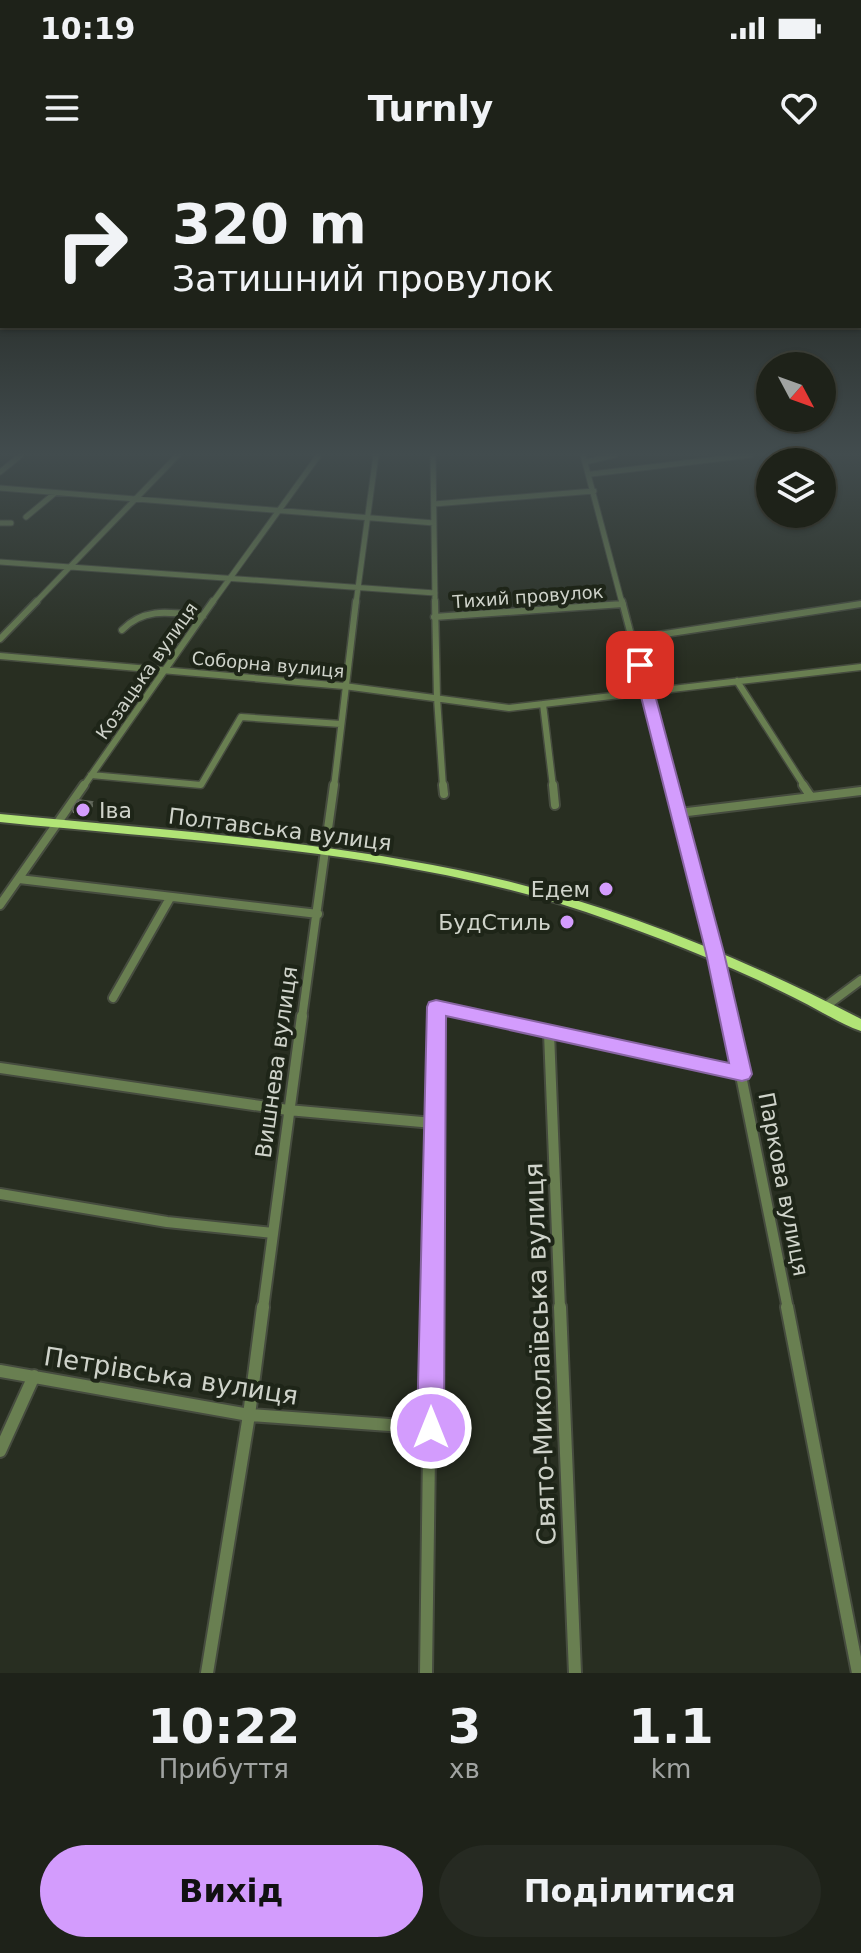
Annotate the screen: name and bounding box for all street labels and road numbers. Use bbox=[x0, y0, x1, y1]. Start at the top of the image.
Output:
street label: Тихий провулок bbox=[451, 581, 604, 612]
street label: Козацька вулиця bbox=[91, 598, 202, 743]
street label: Соборна вулиця bbox=[191, 647, 345, 682]
street label: Полтавська вулиця bbox=[167, 803, 393, 856]
street label: Вишнева вулиця bbox=[251, 965, 302, 1160]
street label: Паркова вулиця bbox=[753, 1090, 814, 1278]
street label: Свято-Миколаївська вулиця bbox=[518, 1162, 562, 1546]
street label: Петрівська вулиця bbox=[42, 1341, 300, 1411]

